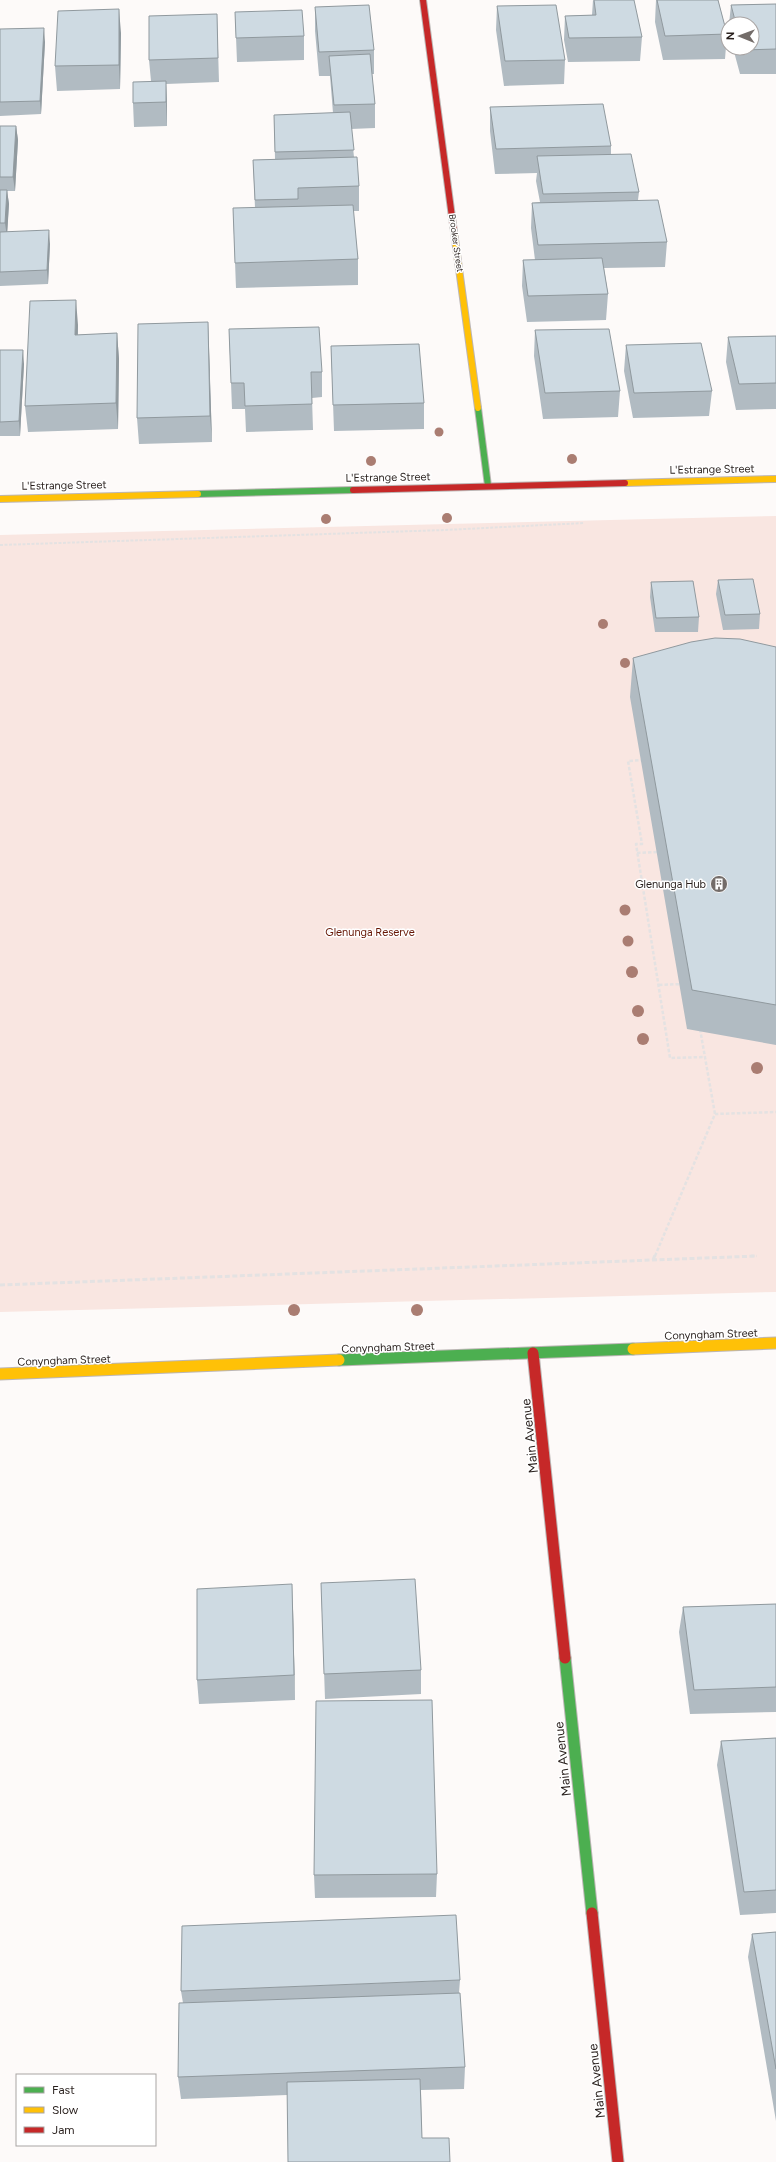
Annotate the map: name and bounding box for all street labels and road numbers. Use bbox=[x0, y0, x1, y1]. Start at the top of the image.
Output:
street label: Brooker Street bbox=[447, 213, 466, 273]
street label: L'Estrange Street bbox=[669, 462, 755, 477]
street label: L'Estrange Street bbox=[345, 470, 431, 485]
street label: L'Estrange Street bbox=[21, 478, 107, 493]
street label: Conyngham Street bbox=[664, 1326, 758, 1343]
street label: Conyngham Street bbox=[341, 1339, 435, 1356]
street label: Conyngham Street bbox=[17, 1352, 111, 1369]
street label: Main Avenue bbox=[518, 1398, 541, 1474]
street label: Main Avenue bbox=[551, 1721, 574, 1797]
street label: Main Avenue bbox=[585, 2043, 608, 2119]

